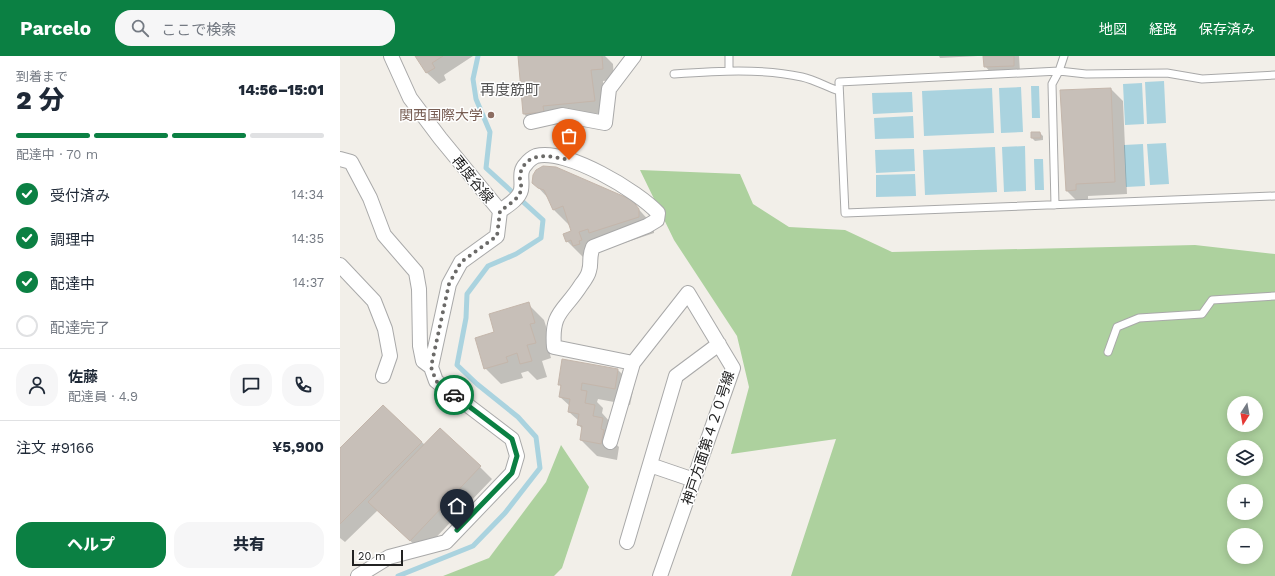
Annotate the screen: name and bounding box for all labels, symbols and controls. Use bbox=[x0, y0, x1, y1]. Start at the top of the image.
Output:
search box bbox=[115, 10, 395, 46]
text: Parcelo bbox=[20, 17, 91, 40]
icon: search bbox=[129, 17, 151, 39]
text: ここで検索 bbox=[161, 21, 236, 39]
text: 地図 bbox=[1099, 21, 1127, 37]
text: 経路 bbox=[1149, 21, 1177, 37]
text: 保存済み bbox=[1199, 21, 1255, 37]
text: 到着まで bbox=[16, 69, 68, 84]
text: 14:56–15:01 bbox=[238, 81, 324, 99]
district label: 再度筋町 bbox=[480, 81, 540, 99]
text: 2 分 bbox=[16, 85, 65, 115]
place label: 関西国際大学 bbox=[399, 107, 483, 123]
marker: 関西国際大学 bbox=[486, 110, 496, 120]
pin bbox=[552, 119, 586, 160]
icon: bag bbox=[558, 125, 580, 147]
text: 配達中 · 70 m bbox=[16, 147, 98, 162]
street label: 再度谷線 bbox=[449, 152, 497, 206]
icon: check bbox=[16, 183, 38, 205]
text: 受付済み bbox=[50, 187, 110, 205]
text: 14:34 bbox=[292, 187, 324, 202]
icon: check bbox=[16, 227, 38, 249]
text: 調理中 bbox=[50, 231, 95, 249]
text: 14:35 bbox=[292, 231, 324, 246]
icon: check bbox=[16, 271, 38, 293]
text: 配達中 bbox=[50, 275, 95, 293]
text: 14:37 bbox=[293, 275, 324, 290]
text: 配達完了 bbox=[50, 319, 110, 337]
button: person bbox=[16, 364, 58, 406]
button: chat bbox=[230, 364, 272, 406]
button: phone bbox=[282, 364, 324, 406]
text: 佐藤 bbox=[68, 368, 98, 386]
street label: 神戸方面第４２０号線 bbox=[679, 369, 737, 507]
courier bbox=[434, 375, 474, 415]
icon: car bbox=[443, 384, 465, 406]
text: 配達員 · 4.9 bbox=[68, 389, 138, 404]
north arrow bbox=[1227, 396, 1263, 432]
map controls bbox=[1227, 396, 1263, 564]
text: ¥5,900 bbox=[272, 438, 324, 456]
text: 注文 #9166 bbox=[16, 439, 94, 457]
button: layers bbox=[1227, 440, 1263, 476]
button: + bbox=[1227, 484, 1263, 520]
pin bbox=[440, 489, 474, 530]
icon: home bbox=[446, 495, 468, 517]
button: ヘルプ bbox=[16, 522, 166, 568]
button: 共有 bbox=[174, 522, 324, 568]
button: − bbox=[1227, 528, 1263, 564]
scale bar bbox=[352, 548, 403, 567]
text: 20 m bbox=[358, 550, 386, 563]

